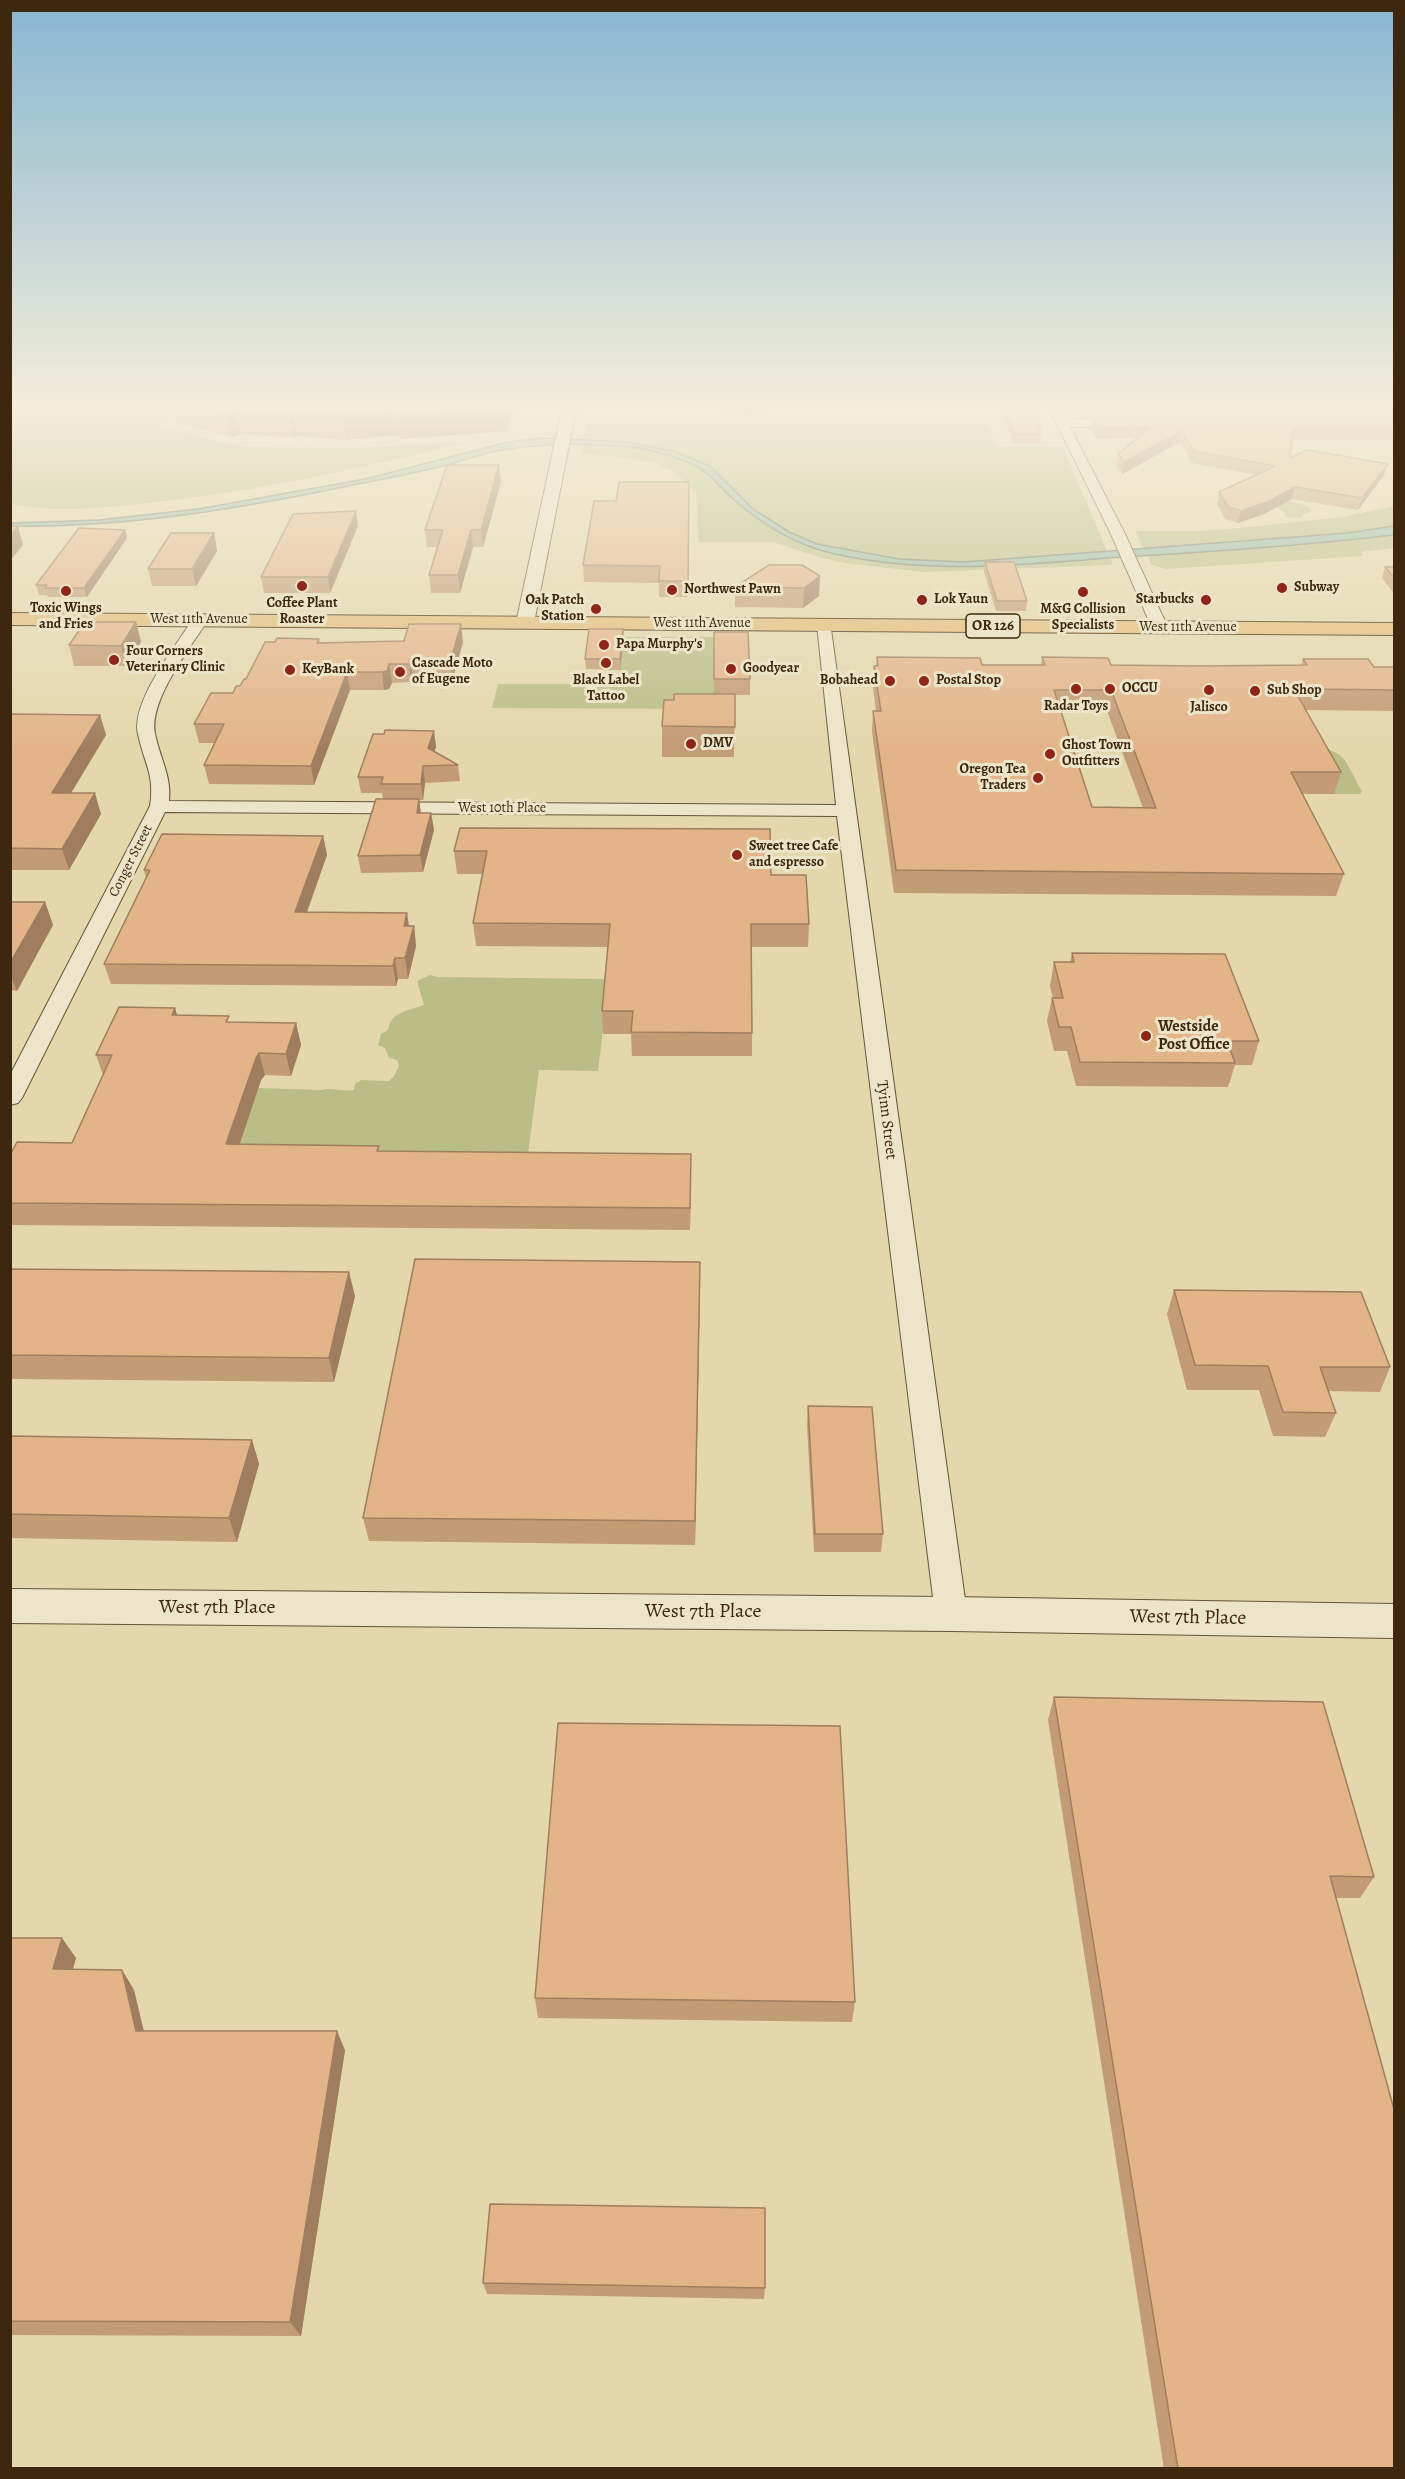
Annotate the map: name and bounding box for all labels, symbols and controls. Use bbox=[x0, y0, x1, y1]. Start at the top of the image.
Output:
marker: Coffee Plant Roaster bbox=[295, 579, 309, 593]
place label: Subway bbox=[1294, 580, 1339, 596]
marker: Subway bbox=[1275, 581, 1289, 595]
place label: Northwest Pawn bbox=[684, 582, 781, 598]
marker: Northwest Pawn bbox=[665, 583, 679, 597]
marker: Toxic Wings and Fries bbox=[59, 584, 73, 598]
marker: M&G Collision Specialists bbox=[1076, 585, 1090, 599]
place label: Lok Yaun bbox=[934, 592, 988, 608]
place label: Starbucks bbox=[1136, 592, 1194, 608]
place label: Oak Patch Station bbox=[525, 593, 584, 626]
marker: Lok Yaun bbox=[915, 593, 929, 607]
marker: Starbucks bbox=[1199, 593, 1213, 607]
place label: Coffee Plant Roaster bbox=[266, 596, 338, 628]
place label: Toxic Wings and Fries bbox=[30, 601, 102, 634]
marker: Oak Patch Station bbox=[589, 602, 603, 616]
place label: M&G Collision Specialists bbox=[1040, 602, 1126, 634]
street label: West 11th Avenue bbox=[150, 612, 248, 628]
road number: OR 126 bbox=[966, 614, 1020, 638]
street label: West 11th Avenue bbox=[653, 616, 751, 632]
street label: West 11th Avenue bbox=[1139, 620, 1237, 636]
place label: Papa Murphy's bbox=[616, 637, 703, 653]
marker: Papa Murphy's bbox=[597, 638, 611, 652]
place label: Four Corners Veterinary Clinic bbox=[126, 644, 225, 676]
marker: Four Corners Veterinary Clinic bbox=[107, 653, 121, 667]
place label: Cascade Moto of Eugene bbox=[412, 656, 493, 688]
marker: Black Label Tattoo bbox=[599, 656, 613, 670]
place label: Goodyear bbox=[743, 661, 799, 677]
place label: KeyBank bbox=[302, 662, 354, 678]
marker: Goodyear bbox=[724, 662, 738, 676]
marker: KeyBank bbox=[283, 663, 297, 677]
marker: Cascade Moto of Eugene bbox=[393, 665, 407, 679]
place label: Black Label Tattoo bbox=[573, 673, 639, 706]
place label: Bobahead bbox=[820, 673, 878, 689]
place label: Postal Stop bbox=[936, 673, 1001, 689]
marker: Bobahead bbox=[883, 674, 897, 688]
marker: Postal Stop bbox=[917, 674, 931, 688]
place label: OCCU bbox=[1122, 681, 1158, 697]
marker: Radar Toys bbox=[1069, 682, 1083, 696]
marker: OCCU bbox=[1103, 682, 1117, 696]
marker: Jalisco bbox=[1202, 683, 1216, 697]
place label: Sub Shop bbox=[1267, 683, 1322, 699]
marker: Sub Shop bbox=[1248, 684, 1262, 698]
place label: Radar Toys bbox=[1044, 699, 1108, 715]
place label: Jalisco bbox=[1190, 700, 1228, 716]
place label: DMV bbox=[703, 736, 733, 752]
marker: DMV bbox=[684, 737, 698, 751]
place label: Ghost Town Outfitters bbox=[1062, 738, 1131, 770]
marker: Ghost Town Outfitters bbox=[1043, 747, 1057, 761]
place label: Oregon Tea Traders bbox=[960, 762, 1026, 795]
marker: Oregon Tea Traders bbox=[1031, 771, 1045, 785]
street label: West 10th Place bbox=[458, 801, 546, 817]
street label: Conger Street bbox=[106, 822, 156, 900]
place label: Sweet tree Cafe and espresso bbox=[749, 839, 839, 872]
marker: Sweet tree Cafe and espresso bbox=[730, 848, 744, 862]
place label: Westside Post Office bbox=[1158, 1017, 1230, 1055]
marker: Westside Post Office bbox=[1139, 1029, 1153, 1043]
street label: Tyinn Street bbox=[872, 1079, 900, 1161]
street label: West 7th Place bbox=[159, 1596, 275, 1620]
street label: West 7th Place bbox=[645, 1600, 761, 1624]
street label: West 7th Place bbox=[1129, 1605, 1247, 1631]

